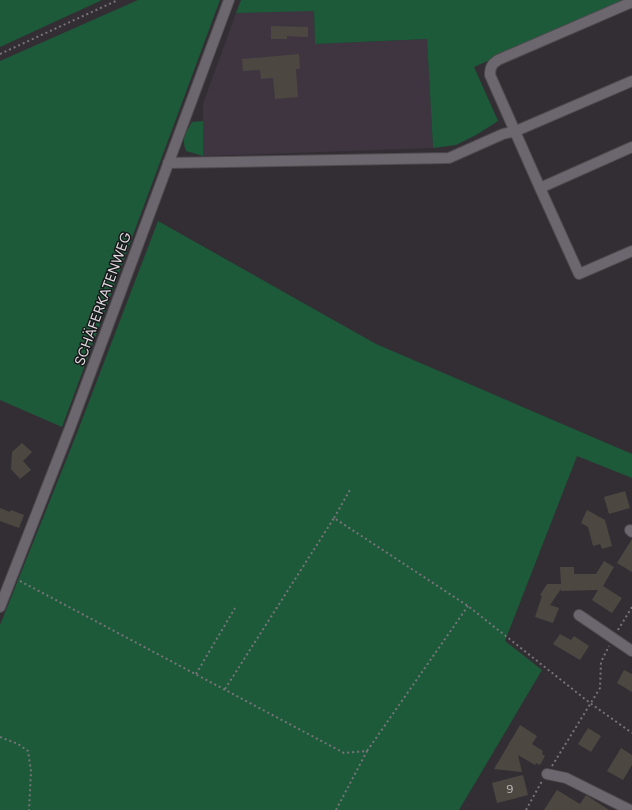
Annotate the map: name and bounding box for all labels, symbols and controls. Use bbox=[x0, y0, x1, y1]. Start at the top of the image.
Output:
street label: SCHÄFERKATENWEG bbox=[71, 230, 135, 368]
house number: 9 bbox=[507, 782, 514, 796]

